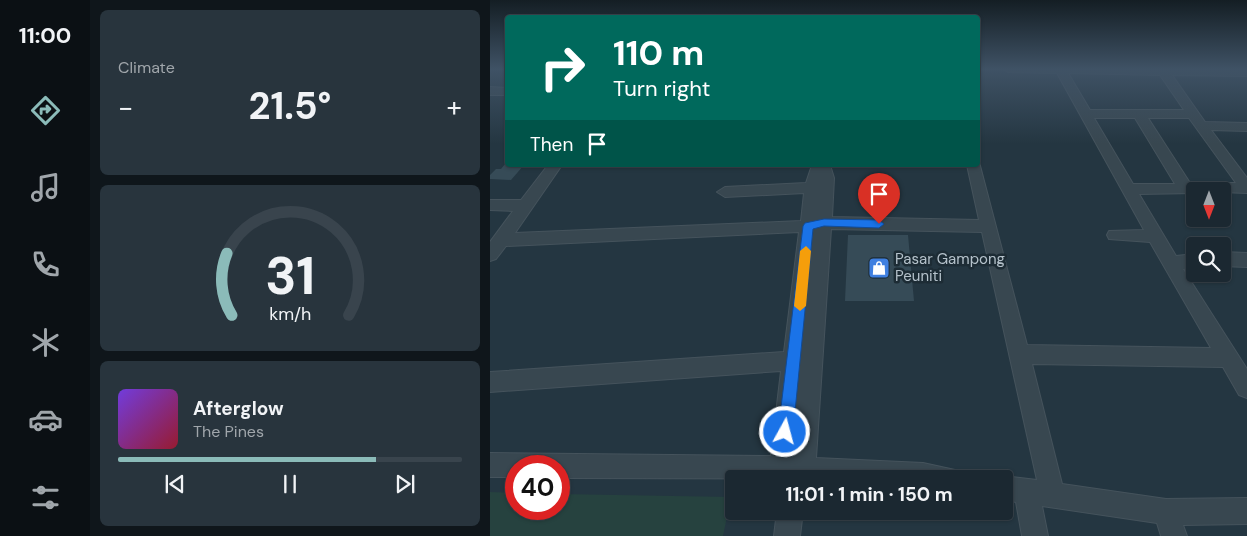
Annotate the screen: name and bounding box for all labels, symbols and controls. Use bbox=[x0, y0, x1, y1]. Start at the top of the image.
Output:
text: 11:00 bbox=[19, 21, 71, 50]
text: 110 m bbox=[613, 30, 704, 76]
icon: right bbox=[530, 35, 595, 100]
text: Climate bbox=[118, 57, 175, 78]
text: Turn right bbox=[613, 74, 710, 103]
text: 21.5° bbox=[249, 81, 331, 131]
text: − bbox=[118, 89, 133, 126]
text: + bbox=[447, 89, 462, 126]
icon: directions bbox=[28, 93, 63, 128]
icon: arrive bbox=[583, 130, 611, 158]
text: Then bbox=[530, 132, 573, 157]
icon: music bbox=[28, 170, 63, 205]
pin bbox=[858, 173, 900, 224]
icon: arrive bbox=[865, 180, 893, 208]
north arrow bbox=[1186, 182, 1231, 228]
map controls bbox=[1186, 182, 1231, 282]
button: search bbox=[1186, 237, 1231, 282]
text: 31 bbox=[265, 242, 315, 310]
icon: phone bbox=[28, 247, 63, 282]
place label: Pasar Gampong Peuniti bbox=[895, 249, 1005, 286]
shop icon: Pasar Gampong Peuniti bbox=[867, 256, 891, 280]
text: km/h bbox=[269, 302, 311, 326]
icon: climate bbox=[28, 325, 63, 360]
text: Afterglow bbox=[193, 396, 284, 421]
icon: car bbox=[28, 402, 63, 437]
position arrow bbox=[758, 405, 810, 457]
text: The Pines bbox=[193, 421, 264, 442]
speed limit sign: 40 bbox=[505, 455, 570, 520]
icon: previous bbox=[161, 470, 189, 498]
icon: pause bbox=[276, 470, 304, 498]
icon: next bbox=[391, 470, 419, 498]
icon: filters bbox=[28, 480, 63, 515]
text: 11:01 · 1 min · 150 m bbox=[785, 482, 953, 507]

